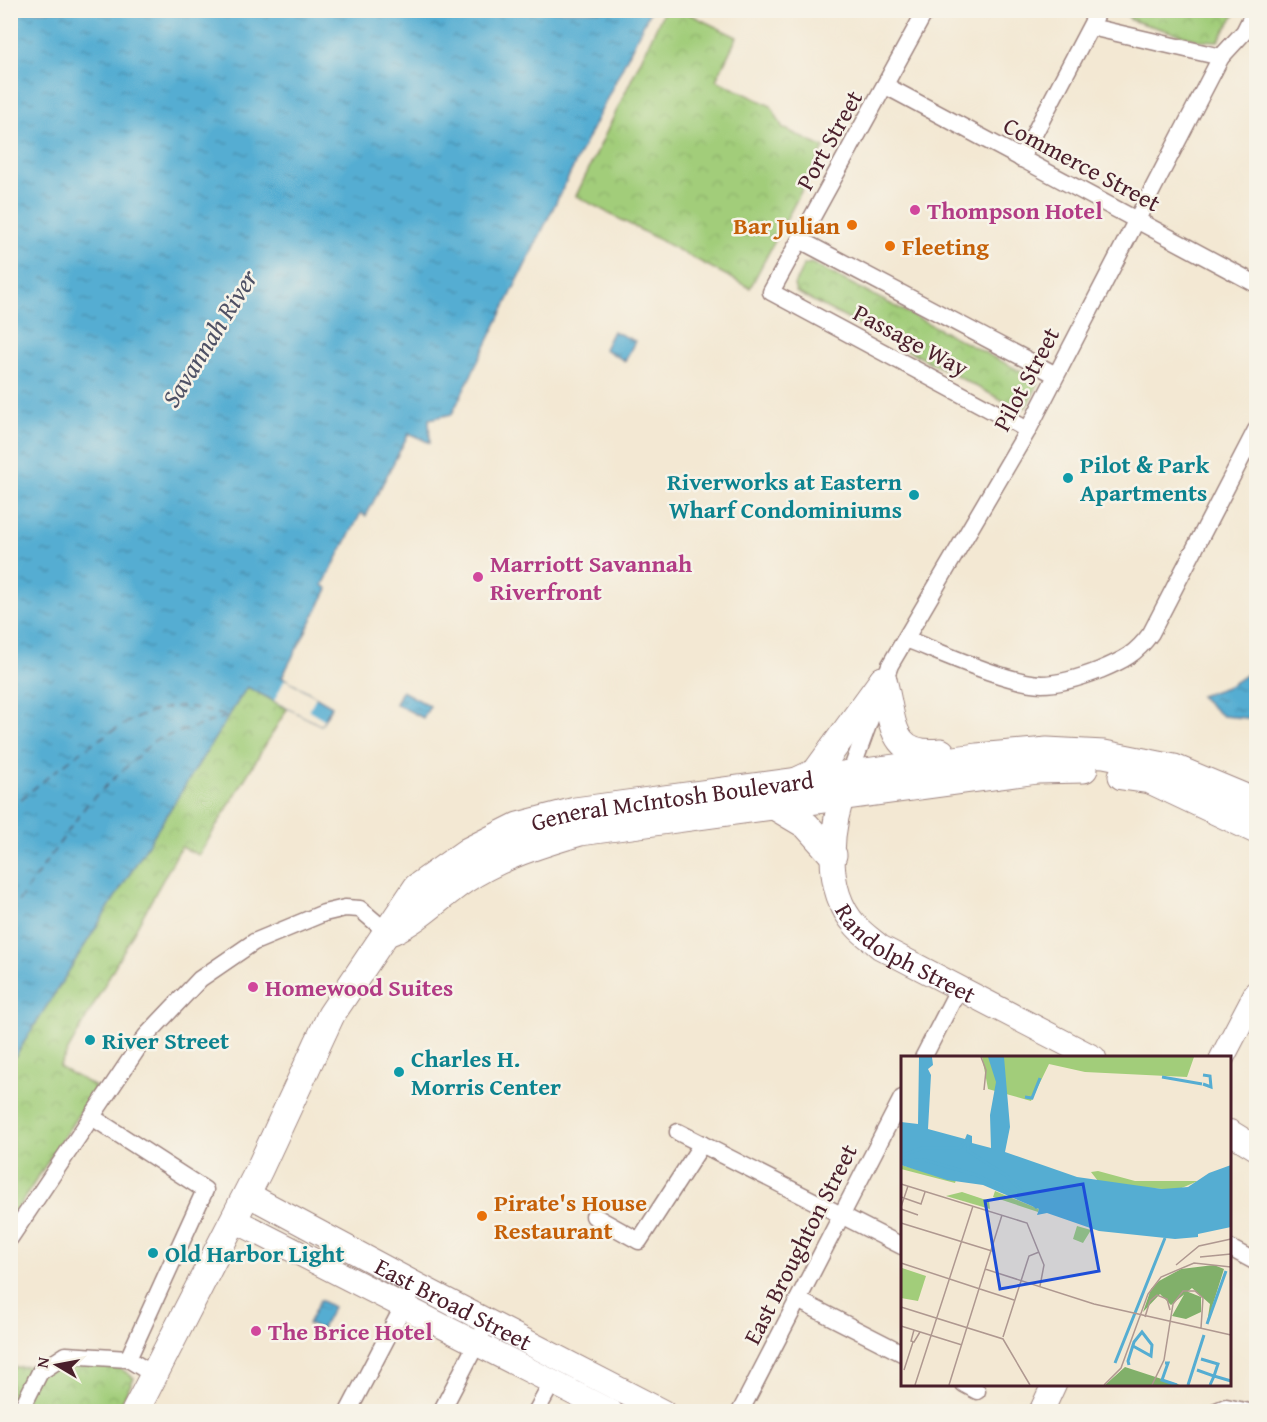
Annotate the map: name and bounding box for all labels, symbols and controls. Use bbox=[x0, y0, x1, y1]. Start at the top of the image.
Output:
street label: Port Street bbox=[787, 83, 871, 196]
street label: Commerce Street bbox=[997, 108, 1167, 220]
place label: Thompson Hotel bbox=[927, 193, 1103, 228]
marker: Thompson Hotel bbox=[908, 203, 922, 217]
place label: Bar Julian bbox=[733, 208, 840, 243]
marker: Bar Julian bbox=[845, 218, 859, 232]
place label: Fleeting bbox=[902, 229, 989, 264]
marker: Fleeting bbox=[883, 239, 897, 253]
water label: Savannah River bbox=[151, 260, 268, 414]
street label: Passage Way bbox=[847, 295, 975, 385]
street label: Pilot Street bbox=[984, 320, 1068, 437]
place label: Pilot & Park Apartments bbox=[1080, 447, 1209, 510]
place label: Riverworks at Eastern Wharf Condominiums bbox=[667, 464, 902, 527]
marker: Pilot & Park Apartments bbox=[1061, 471, 1075, 485]
marker: Riverworks at Eastern Wharf Condominiums bbox=[907, 488, 921, 502]
place label: Marriott Savannah Riverfront bbox=[490, 546, 692, 609]
marker: Marriott Savannah Riverfront bbox=[471, 570, 485, 584]
street label: General McIntosh Boulevard bbox=[527, 762, 816, 839]
street label: Randolph Street bbox=[827, 897, 983, 1012]
place label: Homewood Suites bbox=[265, 970, 453, 1005]
marker: Homewood Suites bbox=[246, 980, 260, 994]
place label: River Street bbox=[102, 1023, 229, 1058]
marker: River Street bbox=[83, 1033, 97, 1047]
place label: Charles H. Morris Center bbox=[411, 1041, 561, 1104]
inset map bbox=[901, 1056, 1231, 1386]
marker: Charles H. Morris Center bbox=[392, 1065, 406, 1079]
street label: East Broughton Street bbox=[734, 1137, 866, 1350]
place label: Pirate's House Restaurant bbox=[494, 1185, 647, 1248]
marker: Pirate's House Restaurant bbox=[475, 1209, 489, 1223]
place label: Old Harbor Light bbox=[165, 1236, 345, 1271]
marker: Old Harbor Light bbox=[146, 1246, 160, 1260]
street label: East Broad Street bbox=[369, 1248, 539, 1359]
place label: The Brice Hotel bbox=[268, 1314, 433, 1349]
marker: The Brice Hotel bbox=[249, 1324, 263, 1338]
north arrow bbox=[27, 1335, 87, 1395]
text: N bbox=[29, 1355, 55, 1370]

